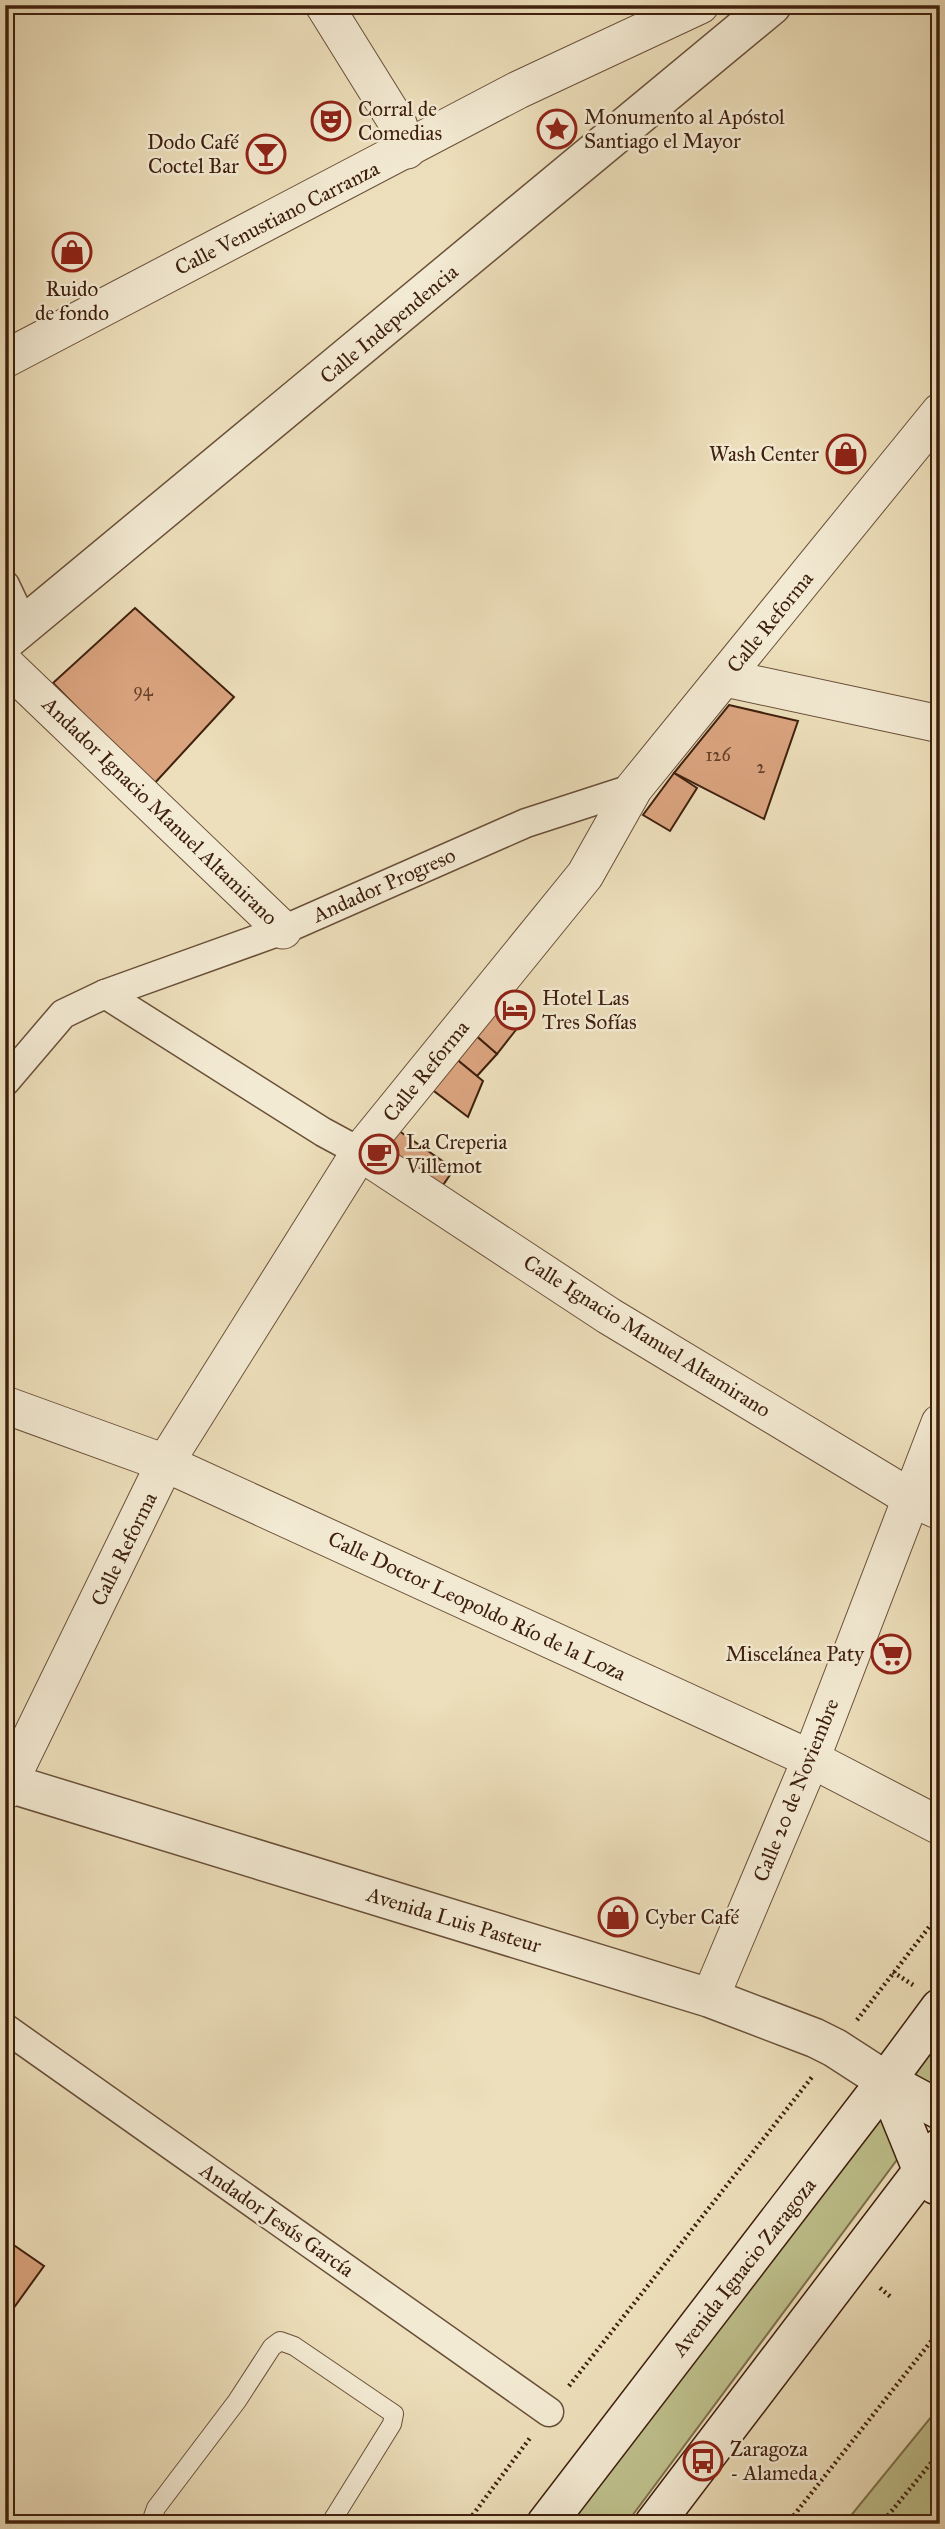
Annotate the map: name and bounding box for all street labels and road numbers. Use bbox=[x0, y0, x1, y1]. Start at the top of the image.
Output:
street label: Calle Venustiano Carranza bbox=[170, 155, 384, 281]
street label: Calle Independencia bbox=[315, 259, 463, 389]
street label: Calle Reforma bbox=[721, 566, 819, 678]
street label: Andador Ignacio Manuel Altamirano bbox=[36, 691, 283, 931]
street label: Andador Progreso bbox=[308, 842, 460, 929]
street label: Calle Reforma bbox=[377, 1015, 475, 1127]
street label: Calle Ignacio Manuel Altamirano bbox=[519, 1249, 776, 1423]
street label: Calle Reforma bbox=[85, 1488, 163, 1610]
street label: Calle Doctor Leopoldo Río de la Loza bbox=[324, 1525, 630, 1687]
street label: Calle 20 de Noviembre bbox=[747, 1694, 845, 1885]
street label: Avenida Luis Pasteur bbox=[363, 1881, 544, 1959]
street label: Andador Jesús García bbox=[194, 2157, 359, 2283]
street label: Avenida Ignacio Zaragoza bbox=[666, 2172, 822, 2362]

